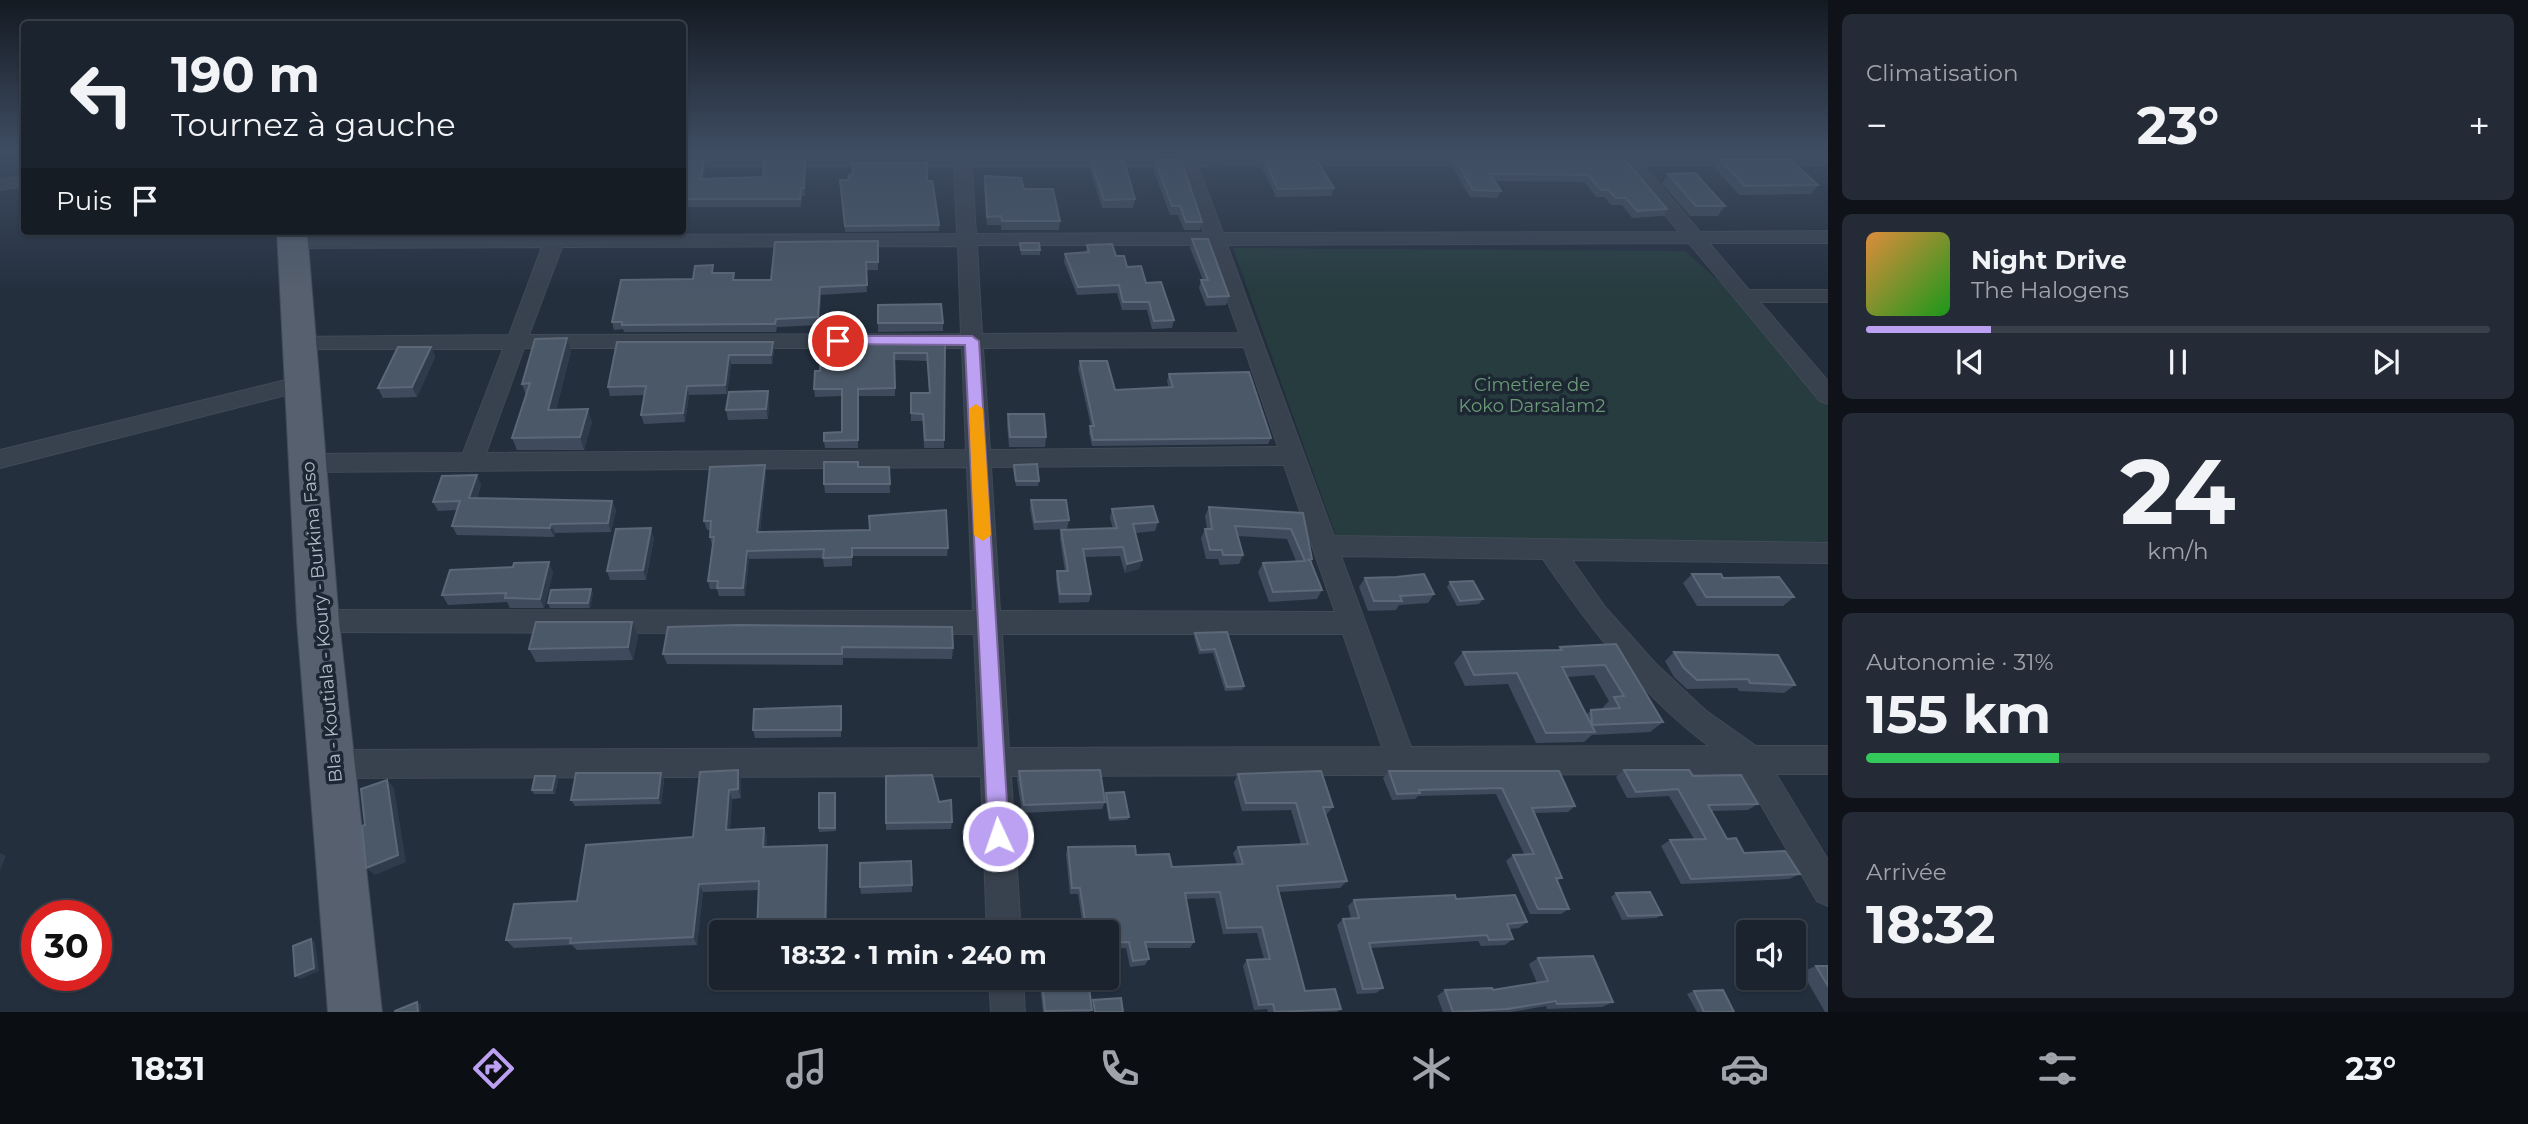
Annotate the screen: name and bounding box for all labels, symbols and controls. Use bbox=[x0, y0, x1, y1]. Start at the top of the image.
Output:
text: 190 m bbox=[171, 45, 320, 104]
icon: left bbox=[56, 49, 147, 140]
text: Climatisation bbox=[1866, 59, 2018, 87]
text: 23° bbox=[2137, 94, 2219, 157]
text: − bbox=[1866, 102, 1888, 149]
text: + bbox=[2468, 102, 2490, 149]
text: Tournez à gauche bbox=[171, 105, 456, 144]
icon: arrive bbox=[126, 182, 164, 220]
text: Puis bbox=[56, 185, 112, 217]
text: Night Drive bbox=[1971, 244, 2127, 276]
text: The Halogens bbox=[1971, 276, 2129, 304]
pin bbox=[808, 311, 868, 371]
icon: arrive bbox=[819, 322, 857, 360]
icon: previous bbox=[1951, 343, 1989, 381]
icon: pause bbox=[2159, 343, 2197, 381]
icon: next bbox=[2367, 343, 2405, 381]
park label: Cimetiere de Koko Darsalam2 bbox=[1459, 374, 1605, 417]
text: 24 bbox=[2120, 436, 2236, 547]
street label: Bla - Koutiala - Koury - Burkina Faso bbox=[297, 461, 347, 783]
text: km/h bbox=[2147, 537, 2209, 565]
text: Autonomie · 31% bbox=[1866, 648, 2054, 676]
text: 155 km bbox=[1866, 683, 2051, 746]
position arrow bbox=[961, 799, 1035, 873]
text: Arrivée bbox=[1866, 858, 1947, 886]
text: 18:32 bbox=[1866, 893, 1996, 956]
speed limit sign: 30 bbox=[21, 900, 112, 991]
map controls bbox=[1736, 920, 1806, 990]
button: sound bbox=[1736, 920, 1806, 990]
text: 18:32 · 1 min · 240 m bbox=[781, 939, 1047, 971]
icon: directions bbox=[469, 1044, 518, 1093]
icon: music bbox=[782, 1044, 831, 1093]
icon: phone bbox=[1095, 1044, 1144, 1093]
icon: climate bbox=[1407, 1044, 1456, 1093]
icon: car bbox=[1720, 1044, 1769, 1093]
icon: filters bbox=[2033, 1044, 2082, 1093]
text: 18:31 bbox=[132, 1049, 205, 1088]
text: 23° bbox=[2345, 1049, 2396, 1088]

